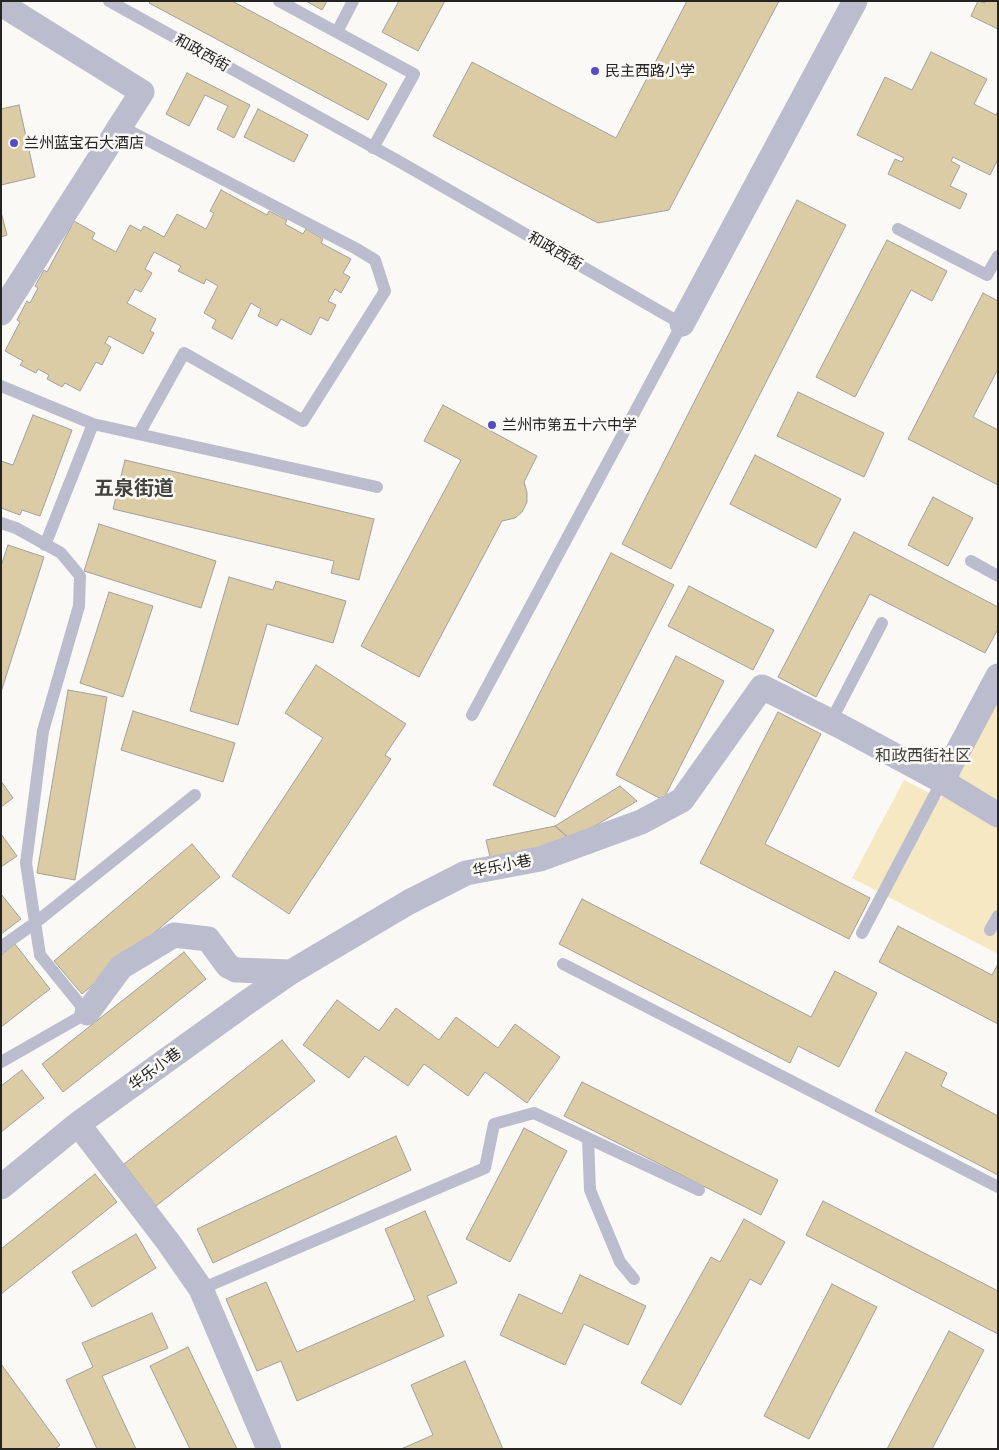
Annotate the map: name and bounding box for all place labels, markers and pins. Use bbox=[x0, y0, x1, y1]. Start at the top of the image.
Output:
place label: 民主西路小学 bbox=[605, 62, 695, 80]
marker: 民主西路小学 bbox=[589, 65, 601, 77]
place label: 兰州蓝宝石大酒店 bbox=[24, 134, 144, 152]
marker: 兰州蓝宝石大酒店 bbox=[8, 137, 20, 149]
place label: 兰州市第五十六中学 bbox=[502, 416, 637, 434]
marker: 兰州市第五十六中学 bbox=[486, 419, 498, 431]

